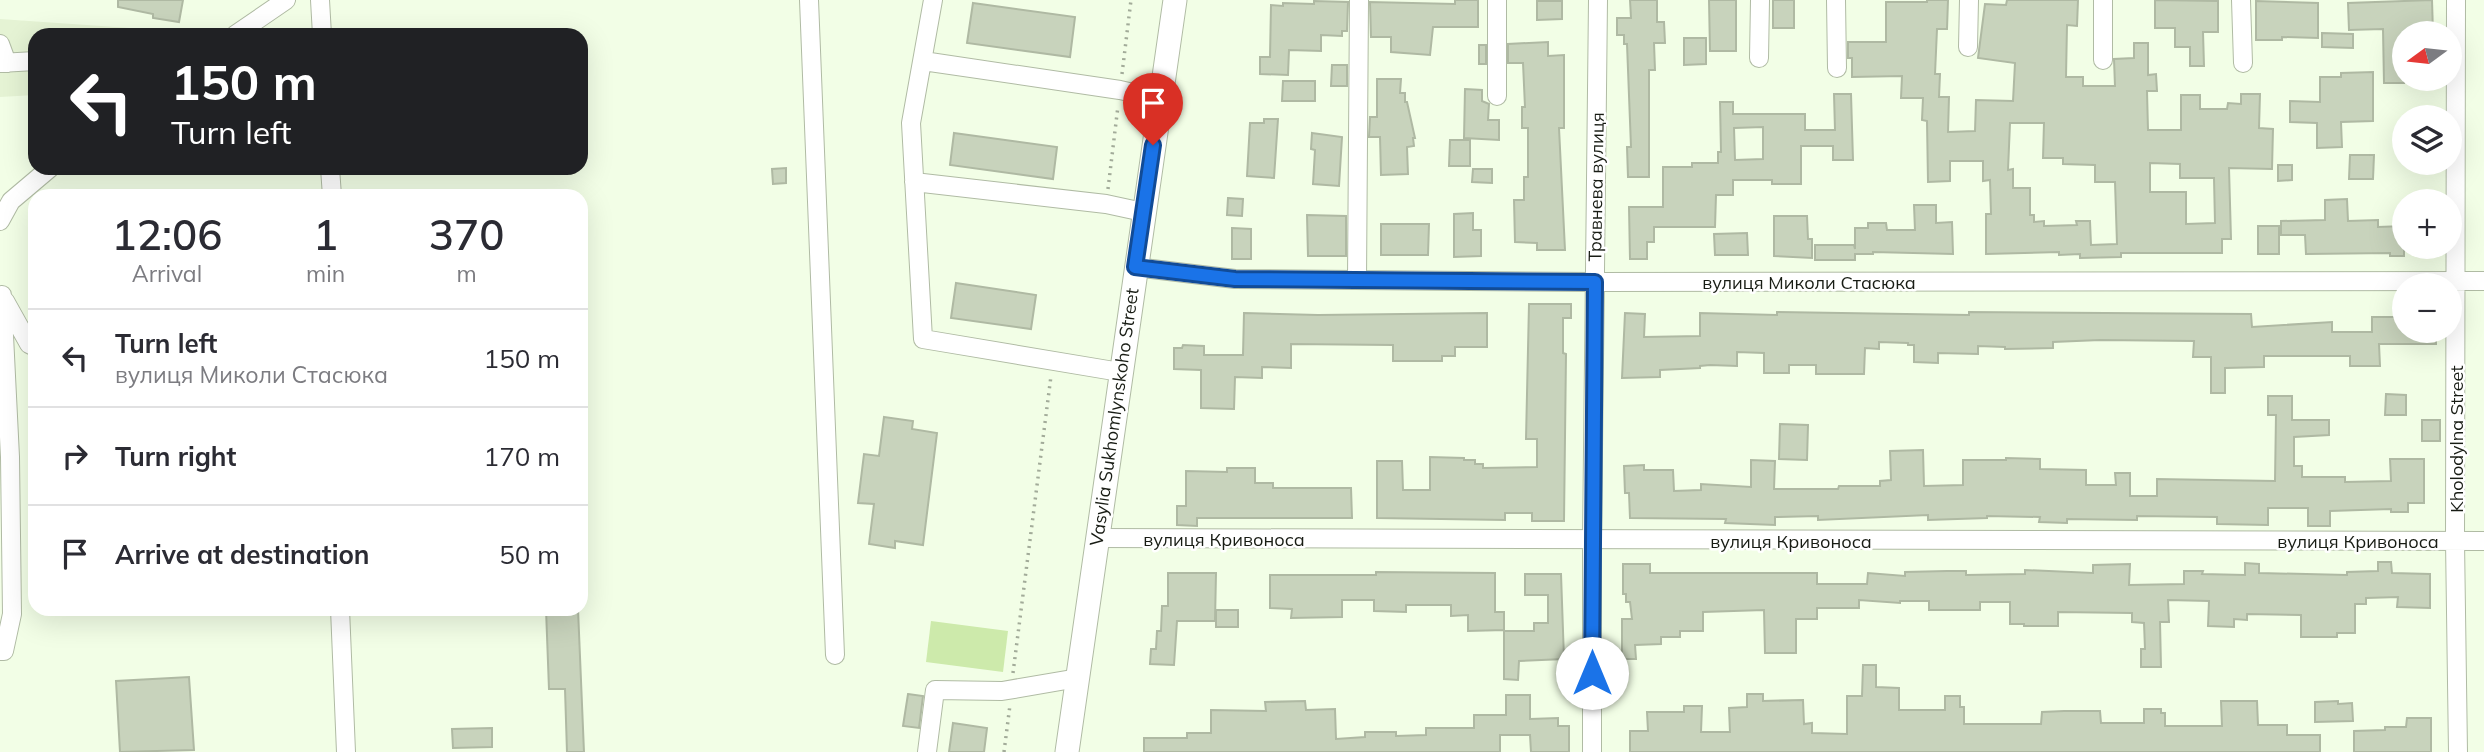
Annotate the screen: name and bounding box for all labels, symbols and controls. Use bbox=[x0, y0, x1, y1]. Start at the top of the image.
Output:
north arrow bbox=[2392, 21, 2462, 91]
map controls bbox=[2392, 21, 2462, 343]
text: 150 m bbox=[171, 51, 317, 112]
icon: left bbox=[56, 56, 147, 147]
pin bbox=[1123, 73, 1183, 145]
icon: arrive bbox=[1134, 84, 1172, 122]
button: layers bbox=[2392, 105, 2462, 175]
text: Turn left bbox=[171, 112, 291, 152]
street label: Травнева вулиця bbox=[1583, 112, 1609, 262]
button: + bbox=[2392, 189, 2462, 259]
text: 12:06 bbox=[112, 208, 222, 261]
text: 1 bbox=[313, 208, 338, 261]
text: 370 bbox=[429, 208, 504, 261]
text: Arrival bbox=[132, 259, 202, 288]
text: min bbox=[306, 259, 345, 288]
text: m bbox=[456, 259, 477, 288]
street label: вулиця Миколи Стасюка bbox=[1702, 271, 1916, 294]
button: − bbox=[2392, 273, 2462, 343]
street label: Vasylia Sukhomlynskoho Street bbox=[1085, 287, 1143, 547]
text: Turn left bbox=[115, 327, 217, 360]
icon: left bbox=[56, 339, 94, 377]
text: 150 m bbox=[484, 342, 560, 375]
text: вулиця Миколи Стасюка bbox=[115, 360, 388, 389]
street label: Kholodylna Street bbox=[2445, 365, 2468, 513]
icon: right bbox=[56, 437, 94, 475]
text: Turn right bbox=[115, 440, 236, 473]
text: 170 m bbox=[484, 440, 560, 473]
street label: вулиця Кривоноса bbox=[1143, 528, 1305, 551]
street label: вулиця Кривоноса bbox=[1710, 530, 1872, 553]
street label: вулиця Кривоноса bbox=[2277, 530, 2439, 553]
icon: arrive bbox=[56, 535, 94, 573]
text: Arrive at destination bbox=[115, 538, 370, 571]
text: 50 m bbox=[499, 538, 560, 571]
position arrow bbox=[1555, 636, 1629, 710]

